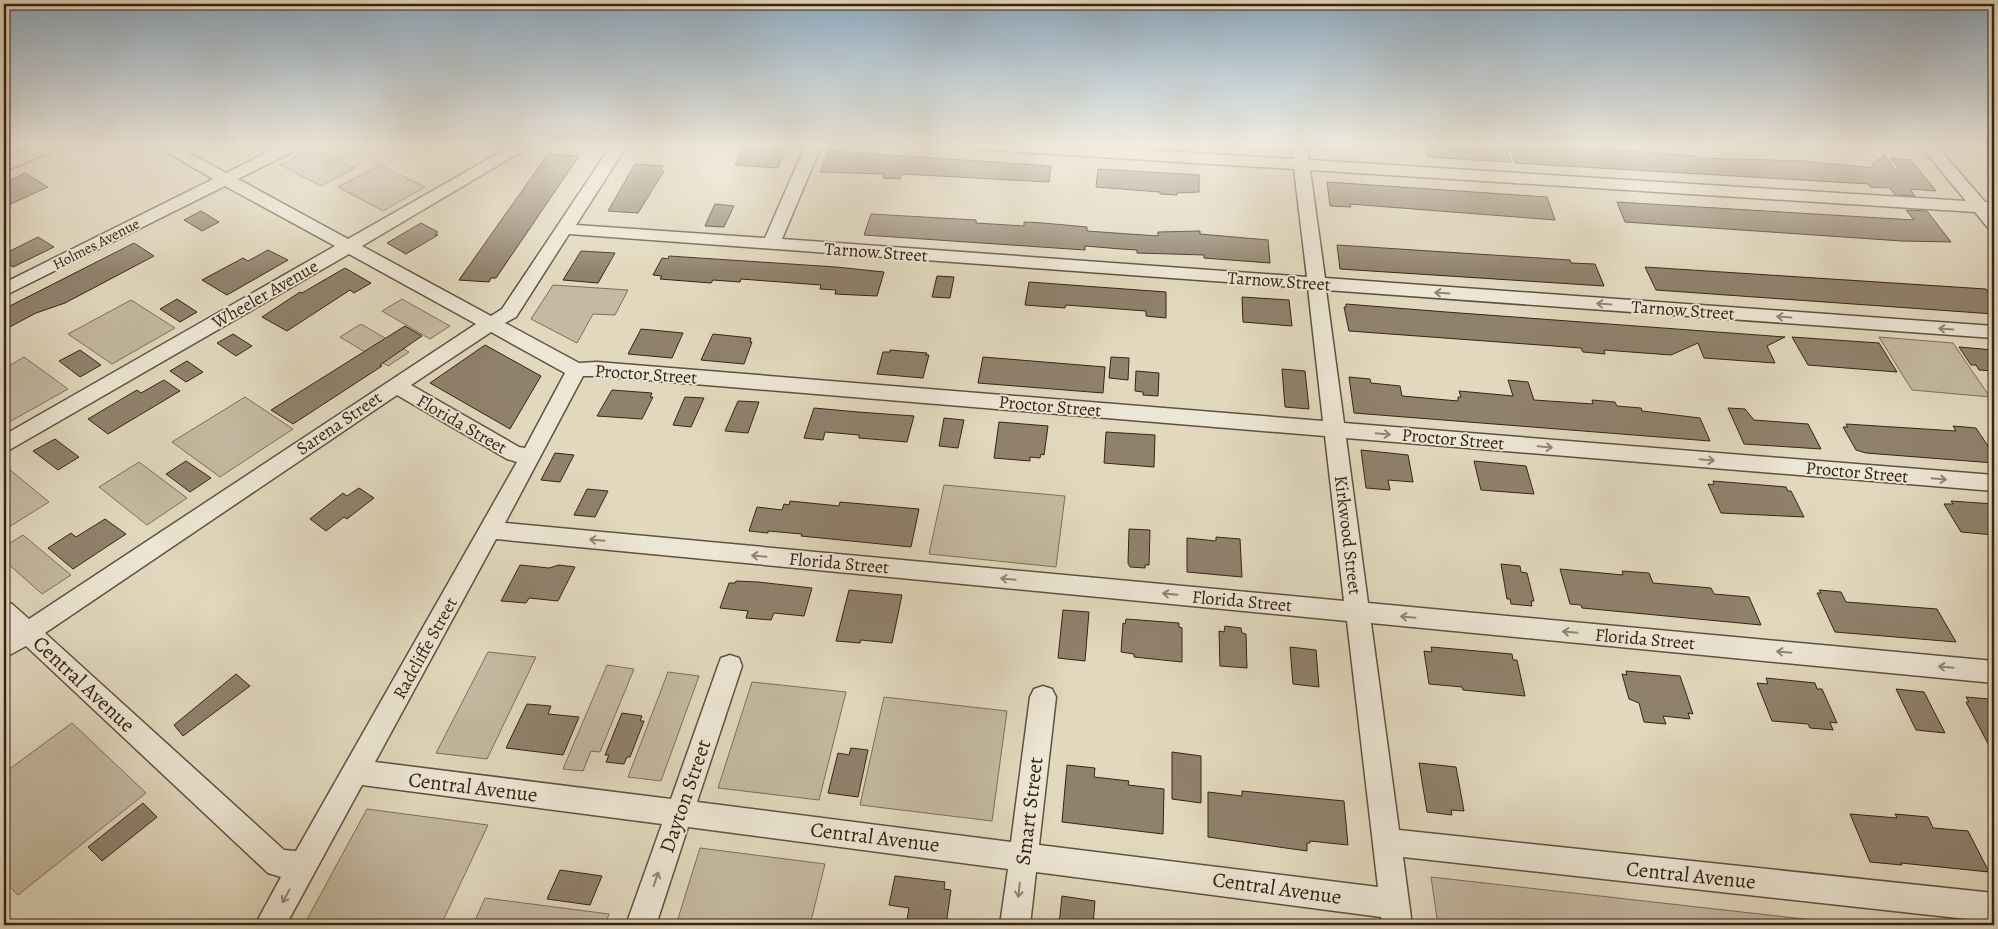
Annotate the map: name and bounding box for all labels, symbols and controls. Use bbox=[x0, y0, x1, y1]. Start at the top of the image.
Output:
street label: Holmes Avenue bbox=[49, 213, 143, 274]
street label: Tarnow Street bbox=[824, 236, 928, 268]
street label: Wheeler Avenue bbox=[207, 254, 322, 335]
street label: Tarnow Street bbox=[1227, 265, 1331, 297]
one-way arrow bbox=[1434, 288, 1450, 297]
street label: Tarnow Street bbox=[1631, 294, 1735, 326]
one-way arrow bbox=[1596, 300, 1612, 309]
one-way arrow bbox=[1776, 312, 1792, 322]
one-way arrow bbox=[1938, 324, 1954, 333]
street label: Proctor Street bbox=[594, 358, 698, 390]
street label: Sarena Street bbox=[291, 386, 387, 460]
street label: Florida Street bbox=[413, 389, 512, 460]
street label: Proctor Street bbox=[998, 390, 1102, 422]
street label: Proctor Street bbox=[1401, 423, 1505, 455]
one-way arrow bbox=[1375, 429, 1391, 438]
one-way arrow bbox=[1537, 442, 1553, 452]
one-way arrow bbox=[1699, 455, 1715, 465]
street label: Proctor Street bbox=[1805, 456, 1909, 488]
street label: Kirkwood Street bbox=[1329, 474, 1367, 596]
one-way arrow bbox=[1931, 474, 1947, 484]
one-way arrow bbox=[589, 536, 605, 545]
street label: Florida Street bbox=[788, 547, 890, 579]
one-way arrow bbox=[751, 551, 767, 560]
one-way arrow bbox=[1000, 574, 1016, 584]
street label: Florida Street bbox=[1191, 585, 1293, 617]
one-way arrow bbox=[1162, 589, 1178, 599]
street label: Radcliffe Street bbox=[387, 593, 463, 703]
one-way arrow bbox=[1400, 612, 1416, 622]
street label: Florida Street bbox=[1594, 623, 1696, 655]
one-way arrow bbox=[1562, 627, 1578, 637]
street label: Central Avenue bbox=[27, 629, 141, 739]
one-way arrow bbox=[1776, 647, 1792, 657]
one-way arrow bbox=[1938, 663, 1954, 672]
street label: Dayton Street bbox=[653, 735, 718, 856]
street label: Smart Street bbox=[1008, 755, 1050, 867]
street label: Central Avenue bbox=[407, 765, 539, 809]
street label: Central Avenue bbox=[809, 815, 941, 859]
street label: Central Avenue bbox=[1625, 854, 1757, 896]
street label: Central Avenue bbox=[1211, 865, 1343, 911]
one-way arrow bbox=[652, 871, 662, 887]
one-way arrow bbox=[1014, 882, 1024, 898]
one-way arrow bbox=[281, 888, 291, 902]

